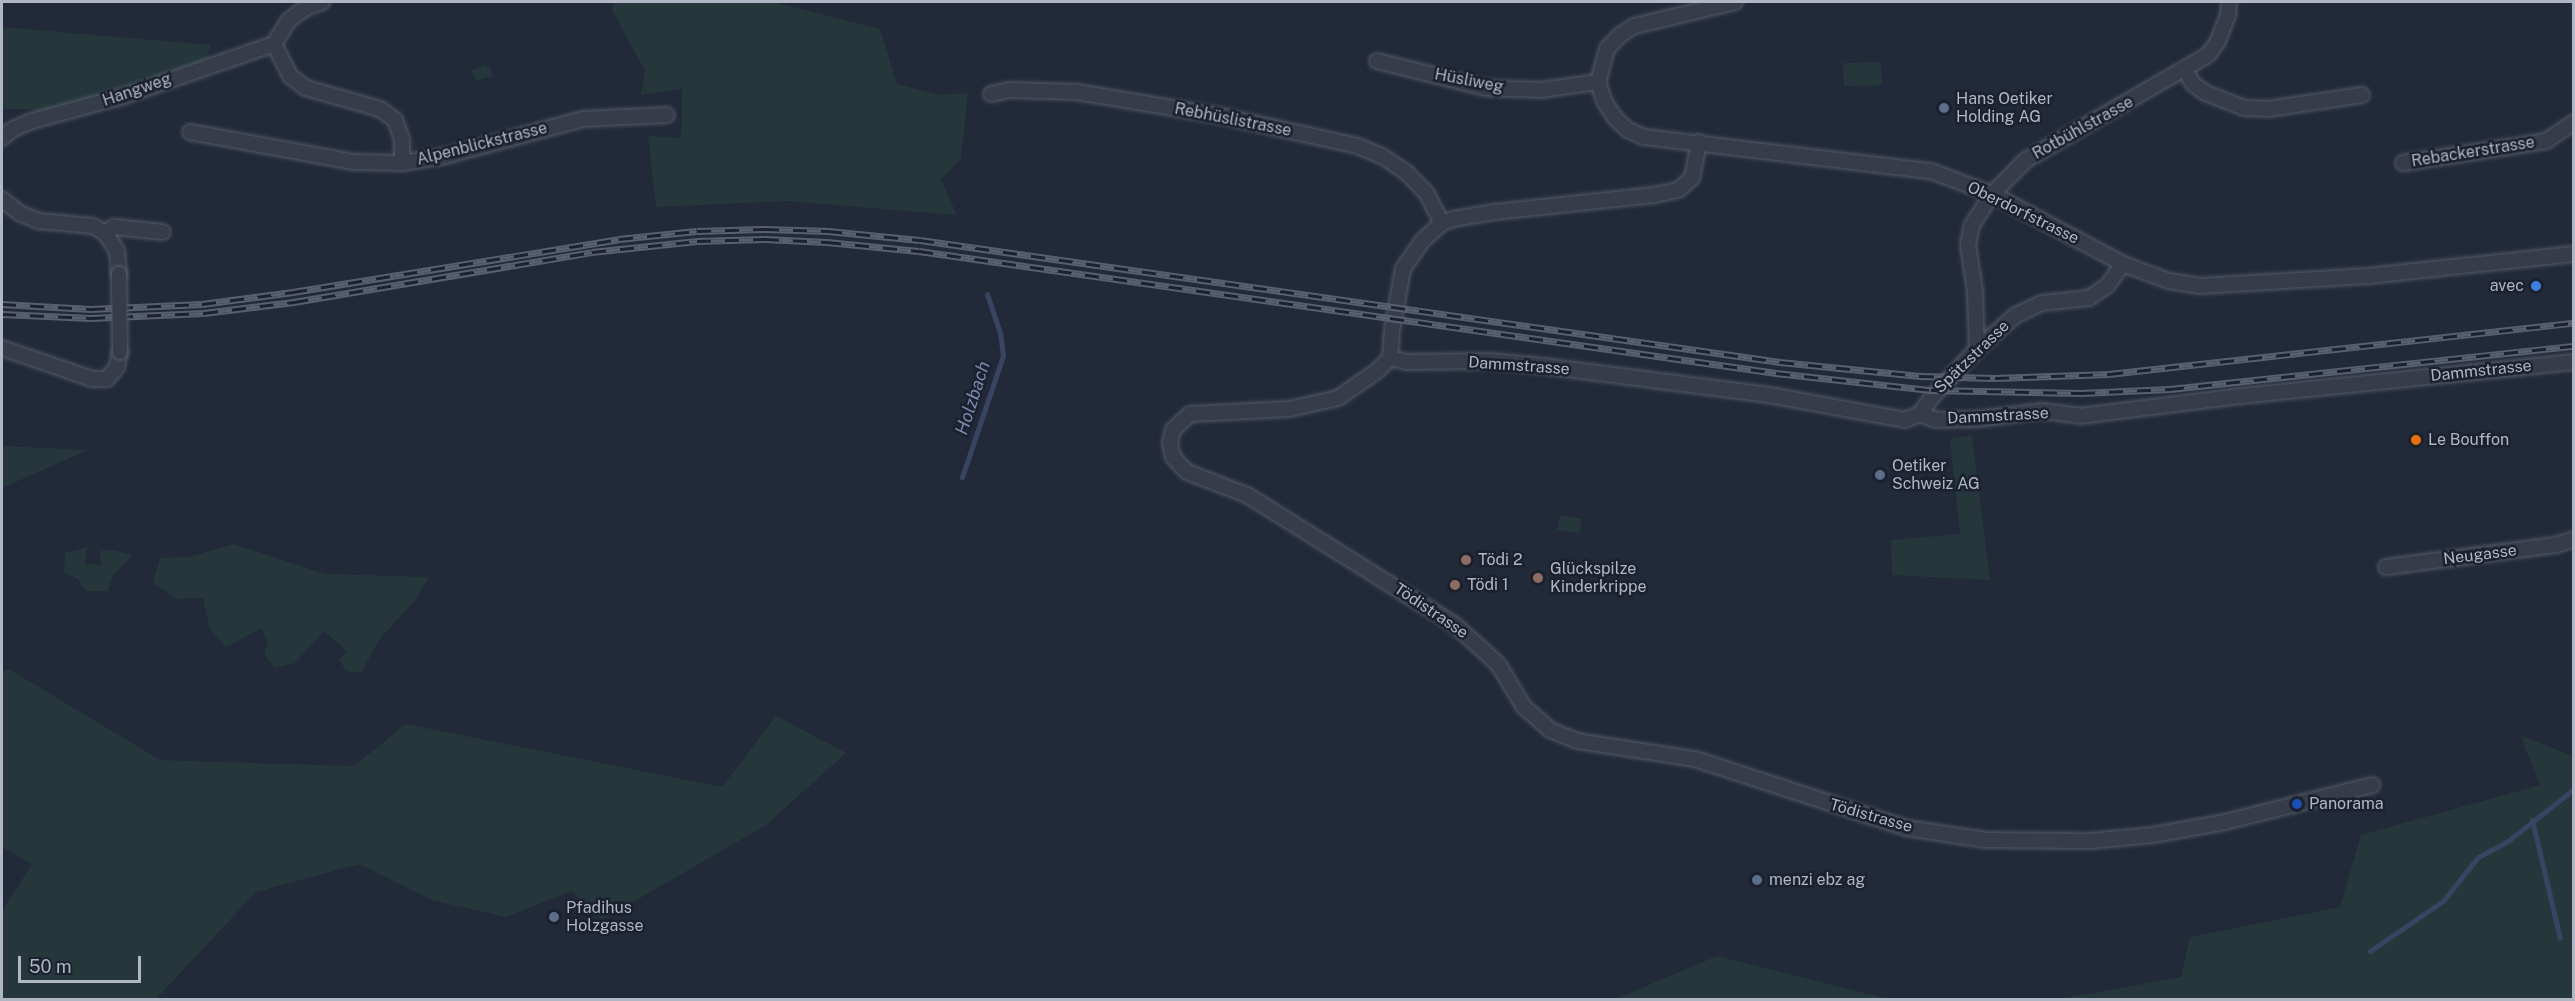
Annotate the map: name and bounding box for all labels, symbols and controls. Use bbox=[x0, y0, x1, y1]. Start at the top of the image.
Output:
street label: Hüsliweg bbox=[1433, 65, 1505, 97]
street label: Hangweg bbox=[100, 69, 174, 111]
place label: Hans Oetiker Holding AG bbox=[1956, 89, 2053, 127]
street label: Rotbühlstrasse bbox=[2029, 92, 2137, 164]
street label: Rebhüslistrasse bbox=[1173, 99, 1293, 141]
marker: Hans Oetiker Holding AG bbox=[1937, 101, 1951, 115]
street label: Alpenblickstrasse bbox=[415, 119, 549, 169]
street label: Rebackerstrasse bbox=[2410, 133, 2536, 171]
street label: Oberdorfstrasse bbox=[1964, 178, 2082, 248]
place label: avec bbox=[2490, 276, 2524, 296]
marker: avec bbox=[2529, 279, 2543, 293]
street label: Spätzstrasse bbox=[1931, 317, 2013, 397]
street label: Dammstrasse bbox=[1468, 353, 1570, 379]
street label: Dammstrasse bbox=[2429, 356, 2533, 386]
water label: Holzbach bbox=[951, 358, 995, 438]
street label: Dammstrasse bbox=[1947, 404, 2049, 428]
place label: Le Bouffon bbox=[2428, 430, 2509, 450]
marker: Le Bouffon bbox=[2409, 433, 2423, 447]
place label: Oetiker Schweiz AG bbox=[1892, 456, 1980, 494]
marker: Oetiker Schweiz AG bbox=[1873, 468, 1887, 482]
street label: Neugasse bbox=[2442, 541, 2518, 569]
place label: Tödi 2 bbox=[1478, 550, 1522, 570]
marker: Tödi 2 bbox=[1459, 553, 1473, 567]
place label: Glückspilze Kinderkrippe bbox=[1550, 559, 1646, 597]
marker: Glückspilze Kinderkrippe bbox=[1531, 571, 1545, 585]
place label: Tödi 1 bbox=[1467, 575, 1508, 595]
marker: Tödi 1 bbox=[1448, 578, 1462, 592]
street label: Tödistrasse bbox=[1390, 579, 1472, 643]
place label: Panorama bbox=[2309, 794, 2384, 814]
street label: Tödistrasse bbox=[1827, 795, 1915, 837]
marker: Panorama bbox=[2290, 797, 2304, 811]
place label: menzi ebz ag bbox=[1769, 870, 1865, 890]
marker: menzi ebz ag bbox=[1750, 873, 1764, 887]
place label: Pfadihus Holzgasse bbox=[566, 898, 643, 936]
marker: Pfadihus Holzgasse bbox=[547, 910, 561, 924]
scale bar bbox=[21, 944, 144, 982]
text: 50 m bbox=[29, 956, 72, 977]

